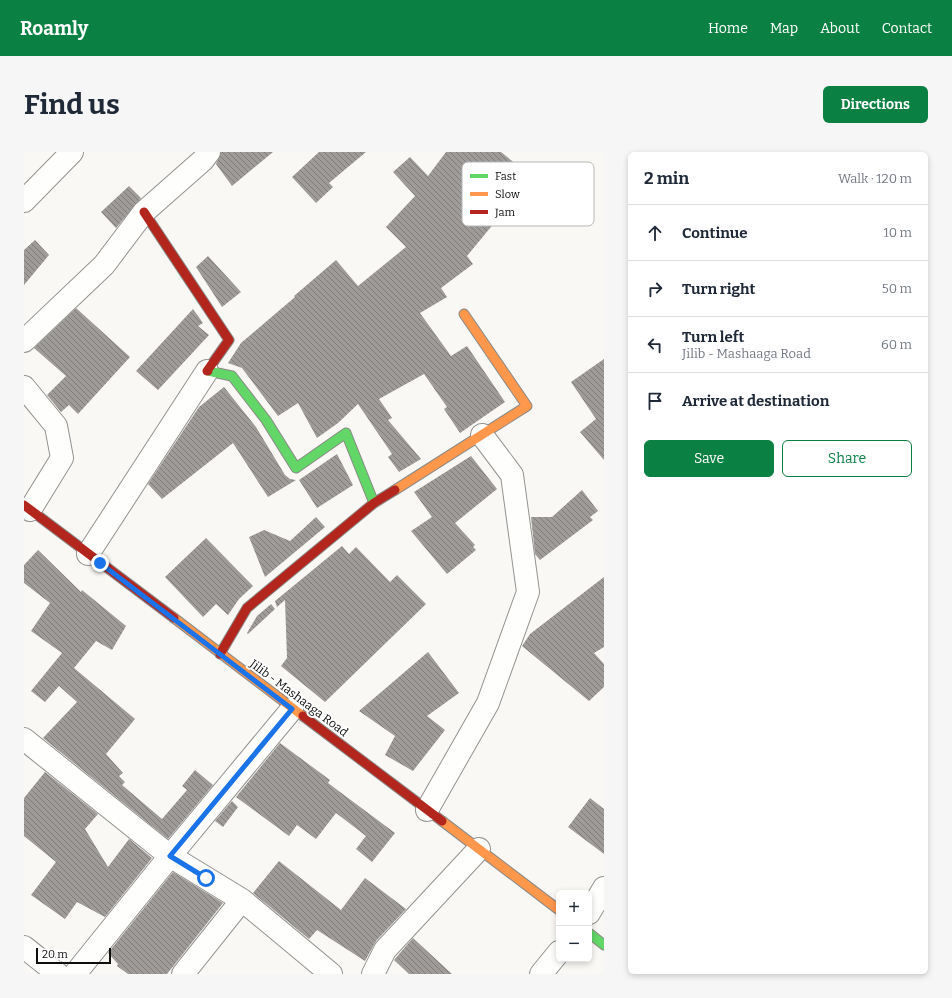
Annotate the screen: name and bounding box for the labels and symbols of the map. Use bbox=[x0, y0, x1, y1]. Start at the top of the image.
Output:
legend bbox=[462, 162, 594, 226]
text: Fast bbox=[495, 170, 516, 183]
text: Slow bbox=[495, 188, 520, 201]
text: Jam bbox=[494, 206, 515, 219]
route end bbox=[91, 554, 109, 572]
street label: Jilib - Mashaaga Road bbox=[246, 656, 351, 739]
route start bbox=[197, 869, 215, 887]
scale bar bbox=[36, 946, 111, 965]

